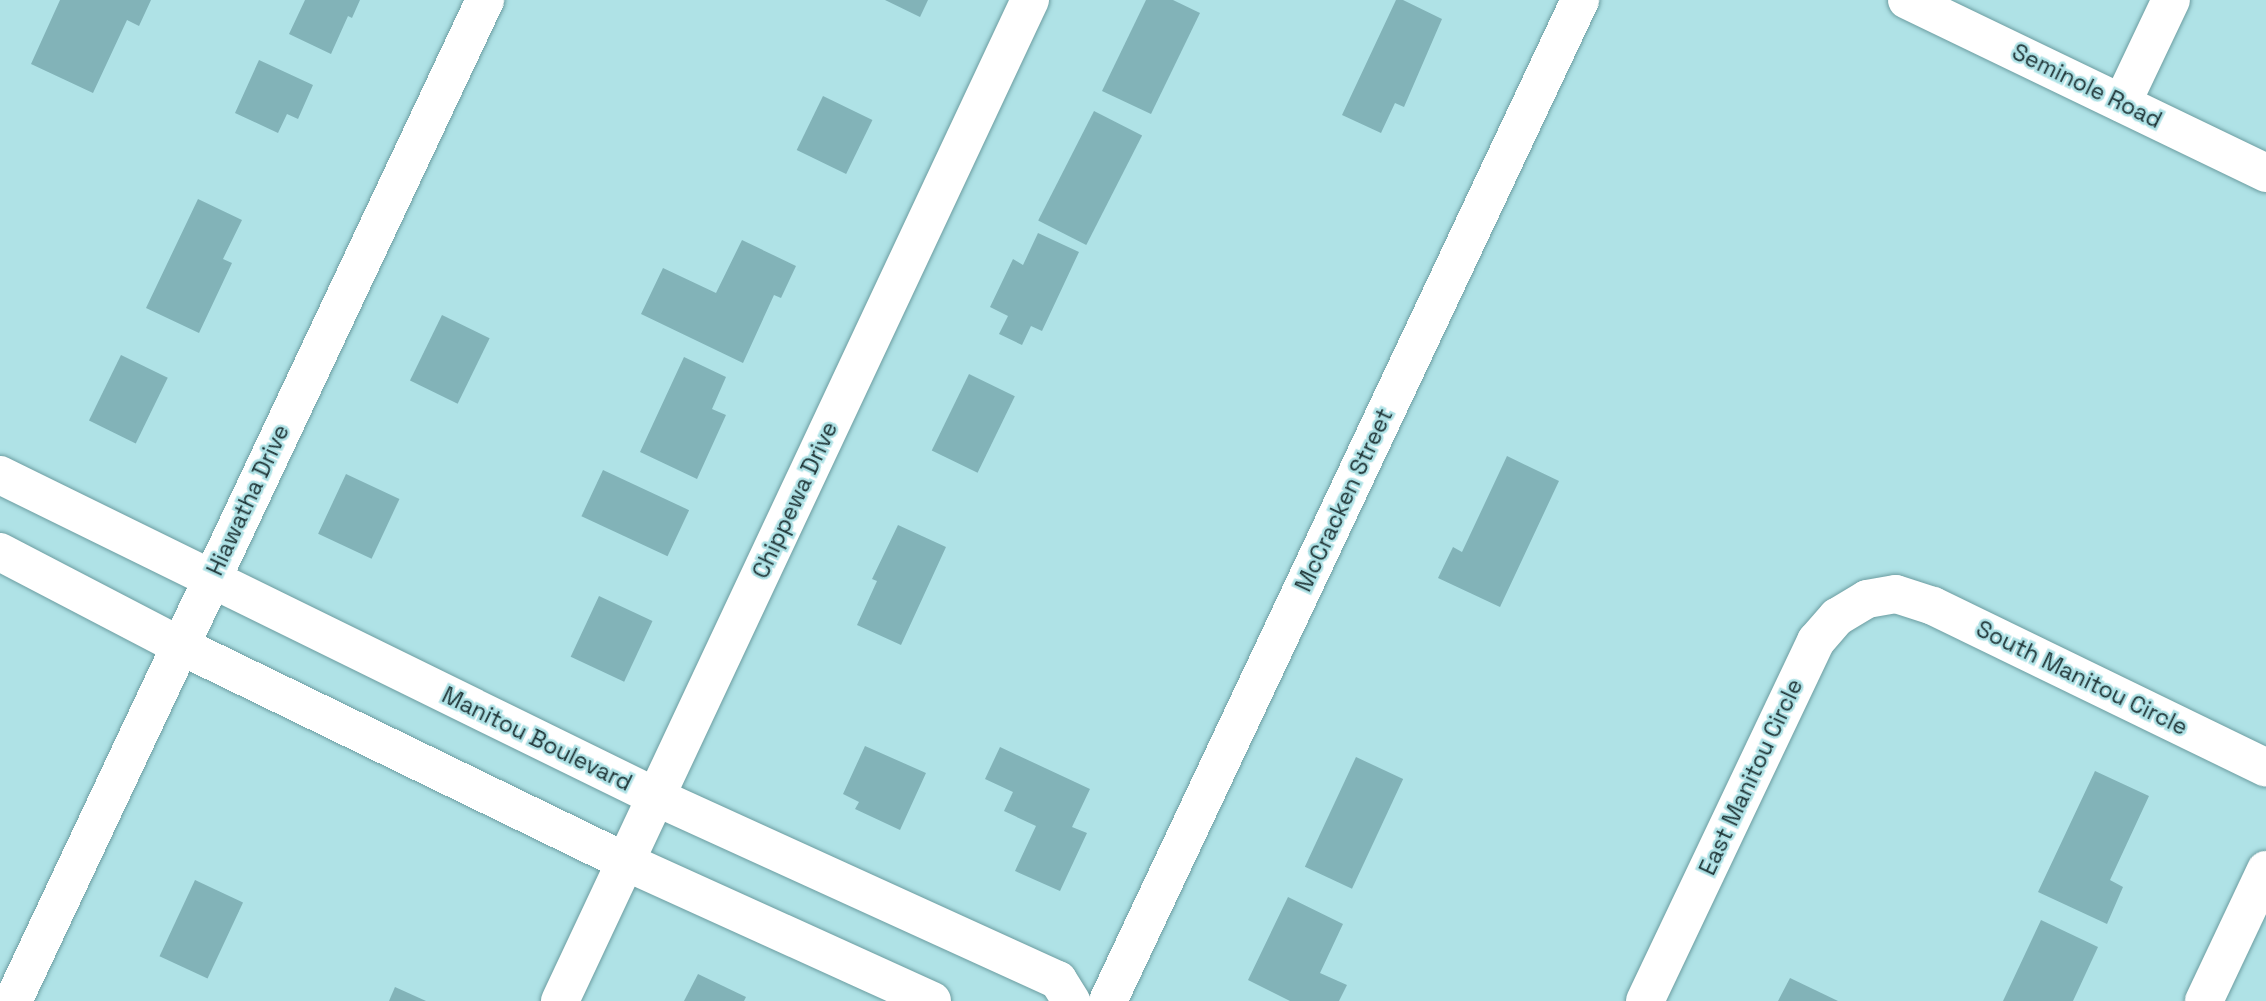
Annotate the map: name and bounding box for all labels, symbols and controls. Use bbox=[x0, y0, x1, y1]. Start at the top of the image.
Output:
street label: Seminole Road bbox=[2008, 38, 2166, 134]
street label: McCracken Street bbox=[1289, 404, 1399, 596]
street label: Chippewa Drive bbox=[747, 417, 843, 583]
street label: Hiawatha Drive bbox=[201, 420, 295, 580]
street label: South Manitou Circle bbox=[1972, 615, 2192, 741]
street label: East Manitou Circle bbox=[1693, 675, 1809, 879]
street label: Manitou Boulevard bbox=[438, 681, 636, 797]

